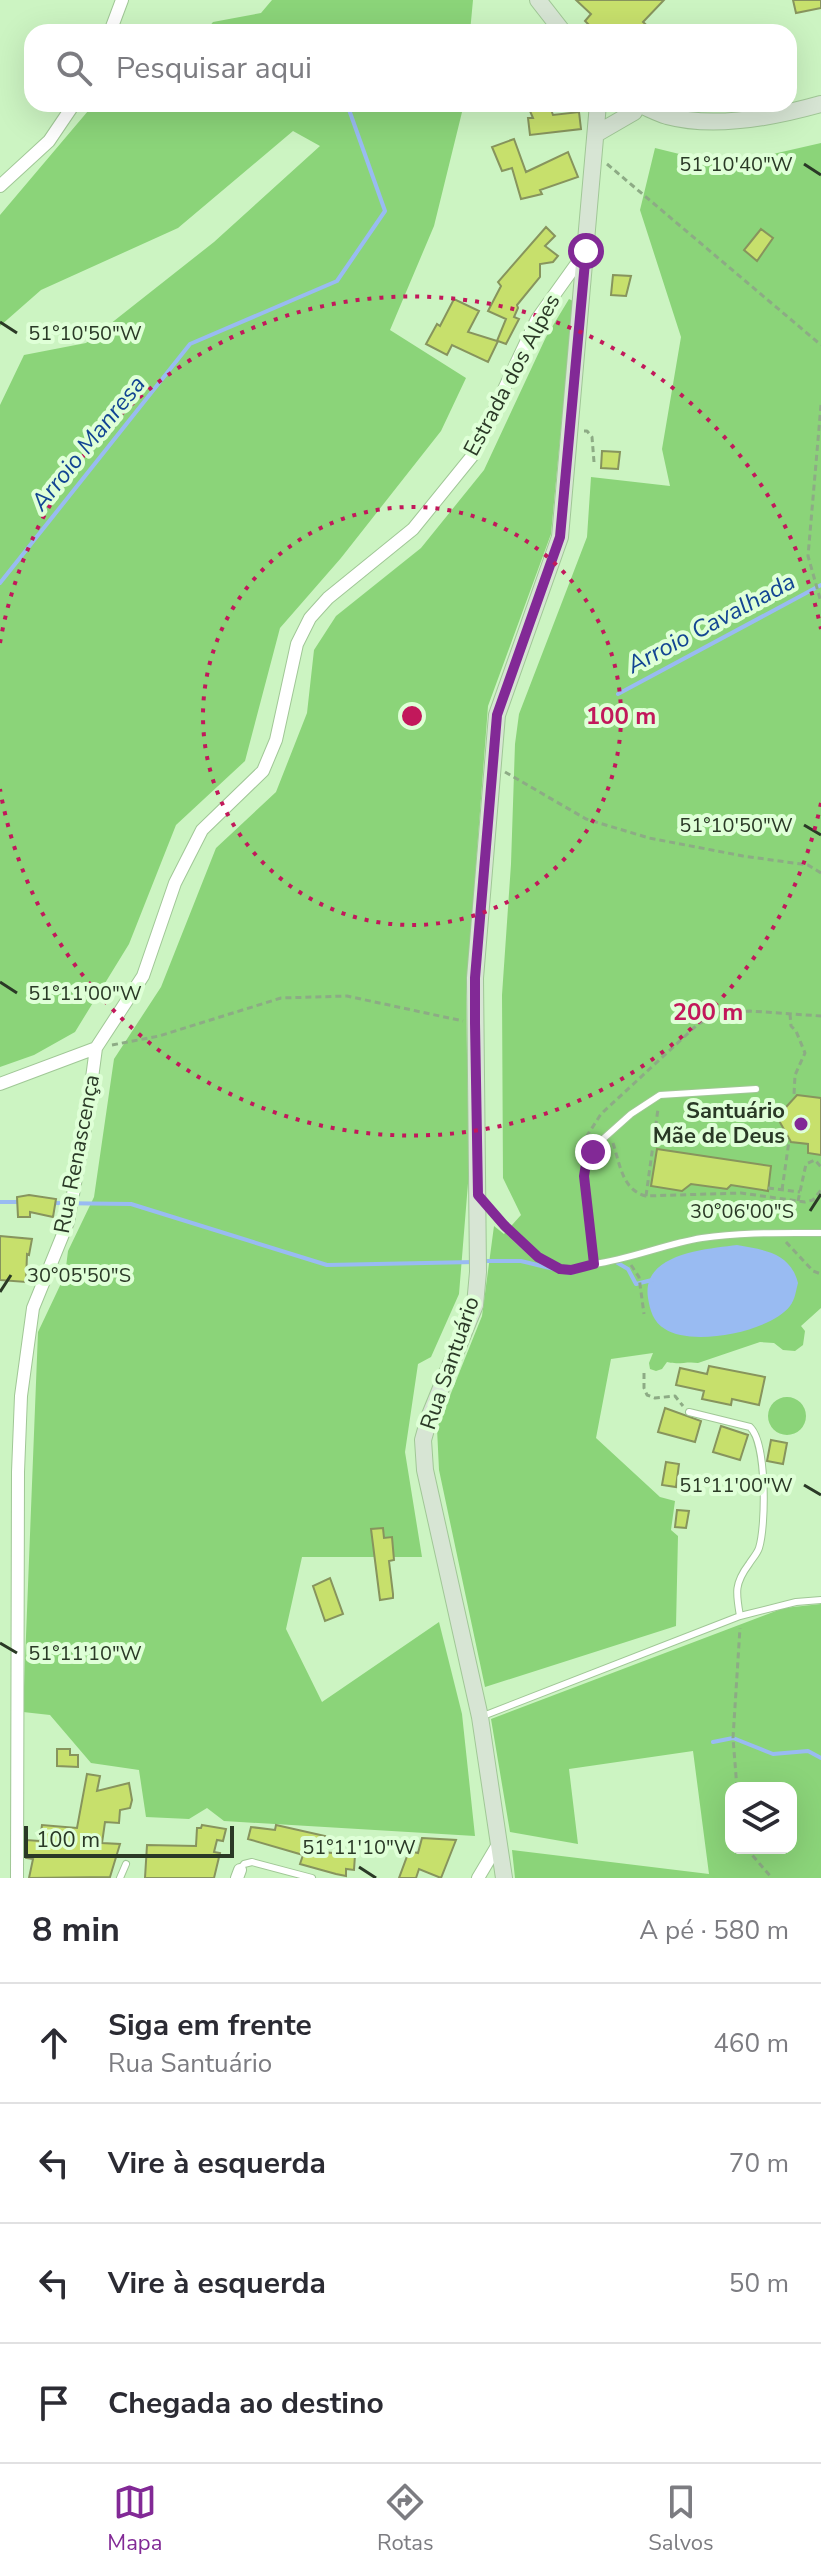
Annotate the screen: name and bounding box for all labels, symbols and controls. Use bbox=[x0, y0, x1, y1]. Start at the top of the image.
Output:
search box bbox=[24, 24, 797, 112]
icon: search bbox=[52, 46, 96, 90]
text: Pesquisar aqui bbox=[116, 48, 312, 89]
text: 51°10'40"W bbox=[679, 151, 793, 178]
route start bbox=[568, 233, 604, 269]
street label: Estrada dos Alpes bbox=[457, 289, 567, 461]
text: 51°10'50"W bbox=[28, 320, 142, 347]
water label: Arroio Manresa bbox=[23, 369, 152, 518]
water label: Arroio Cavalhada bbox=[620, 565, 801, 681]
text: 100 m bbox=[586, 700, 656, 732]
centre of rings bbox=[398, 702, 426, 730]
text: 51°10'50"W bbox=[679, 812, 793, 839]
text: 51°11'00"W bbox=[28, 980, 142, 1007]
text: 200 m bbox=[673, 996, 743, 1028]
street label: Rua Renascença bbox=[47, 1072, 107, 1236]
place label: Santuário Mãe de Deus bbox=[653, 1096, 785, 1151]
marker: Santuário Mãe de Deus bbox=[792, 1115, 810, 1133]
route end bbox=[575, 1134, 611, 1170]
text: 30°06'00"S bbox=[690, 1198, 794, 1225]
text: 30°05'50"S bbox=[27, 1262, 131, 1289]
street label: Rua Santuário bbox=[413, 1292, 487, 1434]
text: 51°11'00"W bbox=[679, 1472, 793, 1499]
text: 51°11'10"W bbox=[28, 1640, 142, 1667]
map controls bbox=[725, 1782, 797, 1854]
button: layers bbox=[725, 1782, 797, 1854]
scale bar bbox=[24, 1822, 234, 1858]
text: 100 m bbox=[36, 1825, 100, 1855]
text: 51°11'10"W bbox=[302, 1834, 416, 1861]
text: 8 min bbox=[32, 1907, 120, 1953]
text: A pé · 580 m bbox=[639, 1913, 789, 1948]
text: Siga em frente bbox=[108, 2005, 312, 2046]
icon: ahead bbox=[32, 2021, 76, 2065]
text: 460 m bbox=[713, 2026, 789, 2061]
text: Rua Santuário bbox=[108, 2046, 272, 2081]
icon: left bbox=[32, 2141, 76, 2185]
text: Vire à esquerda bbox=[108, 2143, 326, 2184]
text: 70 m bbox=[729, 2146, 789, 2181]
icon: left bbox=[32, 2261, 76, 2305]
text: Vire à esquerda bbox=[108, 2263, 326, 2304]
text: 50 m bbox=[729, 2266, 789, 2301]
icon: arrive bbox=[32, 2381, 76, 2425]
text: Chegada ao destino bbox=[108, 2383, 384, 2424]
tab: Mapa bbox=[107, 2480, 162, 2558]
tab: Rotas bbox=[377, 2480, 434, 2558]
tab: Salvos bbox=[648, 2480, 714, 2558]

